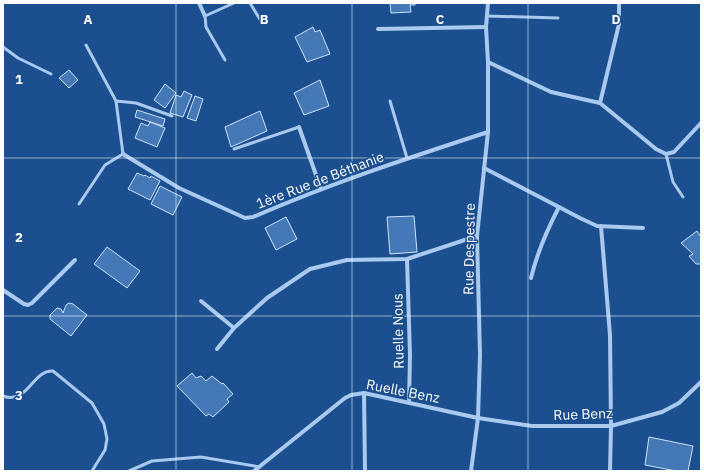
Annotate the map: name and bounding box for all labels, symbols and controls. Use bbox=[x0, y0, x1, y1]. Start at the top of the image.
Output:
text: A bbox=[84, 11, 93, 28]
text: B bbox=[260, 11, 269, 28]
text: C bbox=[436, 11, 445, 28]
text: D bbox=[611, 11, 621, 28]
text: 1 bbox=[15, 71, 23, 88]
street label: 1ère Rue de Béthanie bbox=[254, 147, 387, 213]
street label: Rue Despestre bbox=[459, 203, 479, 295]
text: 2 bbox=[15, 229, 23, 246]
street label: Ruelle Nous bbox=[388, 293, 408, 369]
street label: Ruelle Benz bbox=[365, 375, 442, 407]
text: 3 bbox=[15, 387, 23, 404]
street label: Rue Benz bbox=[553, 404, 613, 424]

